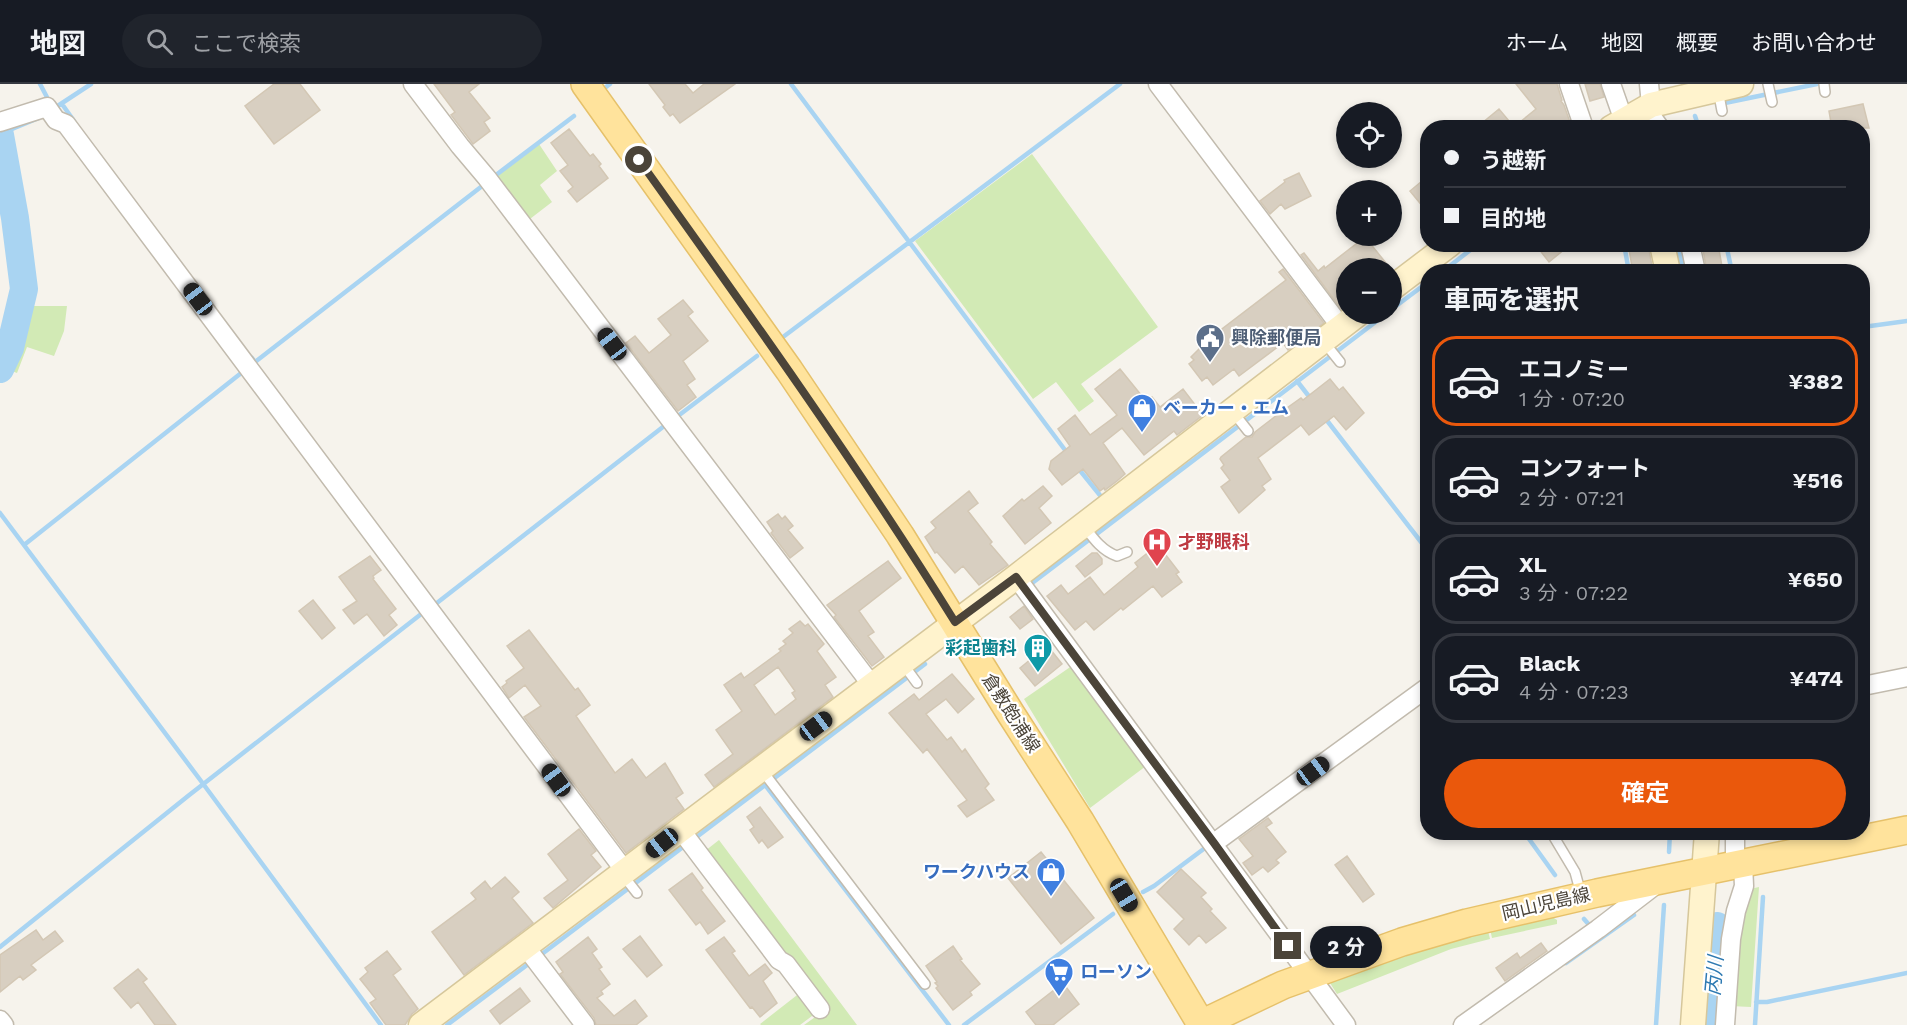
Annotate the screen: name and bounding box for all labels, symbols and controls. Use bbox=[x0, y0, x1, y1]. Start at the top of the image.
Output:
search box bbox=[122, 14, 542, 68]
icon: search bbox=[143, 25, 176, 58]
text: 地図 bbox=[30, 27, 86, 60]
text: ホーム bbox=[1506, 30, 1568, 55]
text: 地図 bbox=[1601, 30, 1643, 55]
text: 概要 bbox=[1676, 30, 1718, 55]
text: お問い合わせ bbox=[1751, 30, 1877, 55]
text: ここで検索 bbox=[191, 31, 301, 56]
map controls bbox=[1336, 102, 1402, 324]
button: locate bbox=[1336, 102, 1402, 168]
route start bbox=[625, 146, 652, 173]
text: う越新 bbox=[1480, 148, 1546, 173]
button: + bbox=[1336, 180, 1402, 246]
text: 目的地 bbox=[1480, 206, 1546, 231]
button: − bbox=[1336, 258, 1402, 324]
car bbox=[180, 279, 216, 319]
text: 車両を選択 bbox=[1444, 284, 1579, 316]
public building icon: 興除郵便局 bbox=[1194, 322, 1226, 364]
car bbox=[594, 324, 630, 364]
place label: 興除郵便局 bbox=[1231, 327, 1321, 348]
icon: car bbox=[1447, 354, 1501, 408]
text: エコノミー bbox=[1519, 357, 1629, 382]
text: ¥382 bbox=[1788, 369, 1843, 394]
text: 1 分 · 07:20 bbox=[1519, 387, 1625, 411]
shop icon: ベーカー・エム bbox=[1126, 392, 1158, 434]
place label: ベーカー・エム bbox=[1163, 397, 1289, 418]
icon: car bbox=[1447, 453, 1501, 507]
text: コンフォート bbox=[1519, 456, 1650, 481]
text: ¥516 bbox=[1792, 468, 1843, 493]
text: 2 分 · 07:21 bbox=[1519, 486, 1624, 510]
hospital icon: 才野眼科 bbox=[1141, 526, 1173, 568]
place label: 才野眼科 bbox=[1178, 531, 1250, 552]
icon: car bbox=[1447, 552, 1501, 606]
text: XL bbox=[1519, 552, 1547, 577]
text: ¥650 bbox=[1788, 567, 1843, 592]
text: 3 分 · 07:22 bbox=[1519, 581, 1628, 605]
building icon: 彩起歯科 bbox=[1022, 632, 1054, 674]
place label: 彩起歯科 bbox=[945, 637, 1017, 658]
icon: car bbox=[1447, 651, 1501, 705]
text: Black bbox=[1519, 651, 1580, 676]
text: ¥474 bbox=[1790, 666, 1843, 691]
street label: 倉敷飽浦線 bbox=[978, 669, 1045, 756]
text: 4 分 · 07:23 bbox=[1519, 680, 1629, 704]
car bbox=[796, 708, 836, 744]
car bbox=[1293, 753, 1333, 789]
button: 確定 bbox=[1444, 759, 1846, 828]
car bbox=[538, 760, 574, 800]
car bbox=[642, 825, 682, 861]
shop icon: ワークハウス bbox=[1035, 856, 1067, 898]
place label: ワークハウス bbox=[923, 861, 1030, 882]
car bbox=[1107, 875, 1141, 915]
street label: 岡山児島線 bbox=[1500, 883, 1592, 924]
callout: 2 分 bbox=[1309, 925, 1381, 967]
route end bbox=[1274, 932, 1301, 959]
text: 2 分 bbox=[1327, 935, 1365, 959]
water label: 丙川 bbox=[1700, 953, 1728, 997]
supermarket icon: ローソン bbox=[1043, 956, 1075, 998]
place label: ローソン bbox=[1080, 961, 1152, 982]

